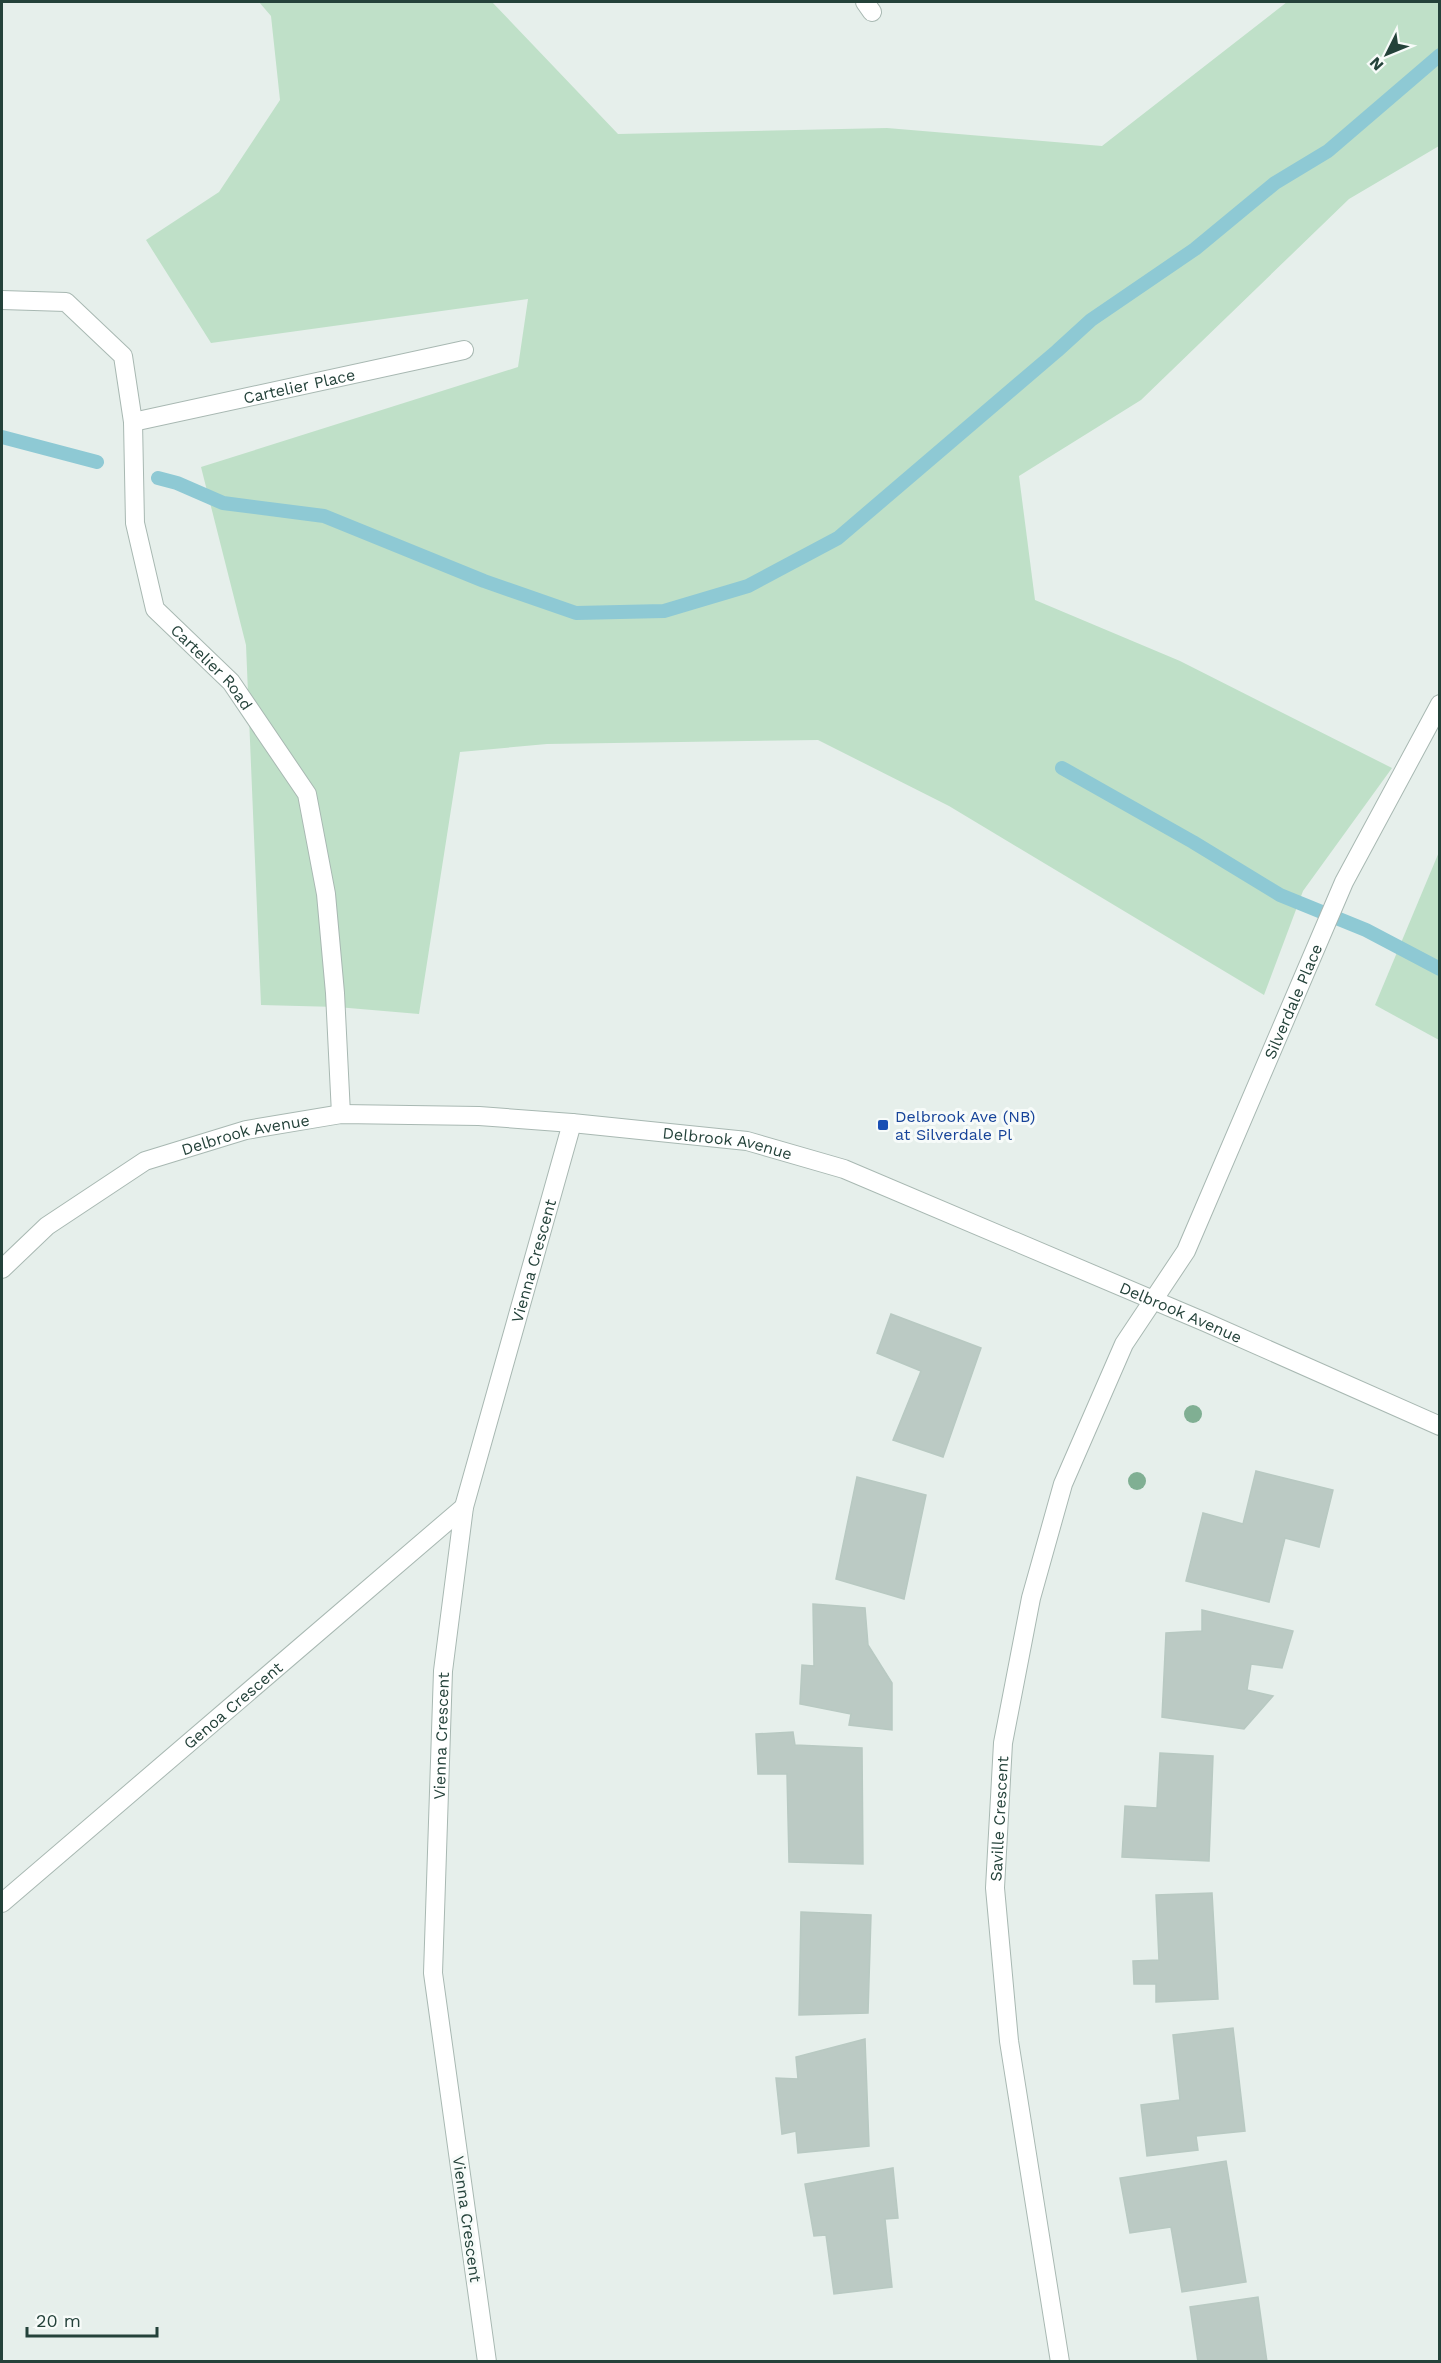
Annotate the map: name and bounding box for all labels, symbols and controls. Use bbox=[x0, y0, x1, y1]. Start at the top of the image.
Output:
north arrow bbox=[1357, 24, 1417, 84]
text: N bbox=[1365, 53, 1387, 75]
street label: Cartelier Place bbox=[241, 364, 357, 407]
street label: Cartelier Road bbox=[167, 620, 257, 713]
street label: Silverdale Place bbox=[1260, 941, 1326, 1062]
place label: Delbrook Ave (NB) at Silverdale Pl bbox=[895, 1107, 1035, 1144]
street label: Delbrook Avenue bbox=[179, 1110, 311, 1159]
marker: Delbrook Ave (NB) at Silverdale Pl bbox=[876, 1118, 890, 1132]
street label: Delbrook Avenue bbox=[662, 1123, 794, 1163]
street label: Vienna Crescent bbox=[507, 1197, 560, 1325]
street label: Delbrook Avenue bbox=[1117, 1277, 1245, 1347]
street label: Genoa Crescent bbox=[179, 1657, 286, 1753]
street label: Vienna Crescent bbox=[429, 1672, 452, 1800]
street label: Saville Crescent bbox=[986, 1755, 1012, 1882]
street label: Vienna Crescent bbox=[449, 2155, 485, 2284]
scale bar bbox=[27, 2300, 158, 2338]
text: 20 m bbox=[36, 2310, 81, 2331]

